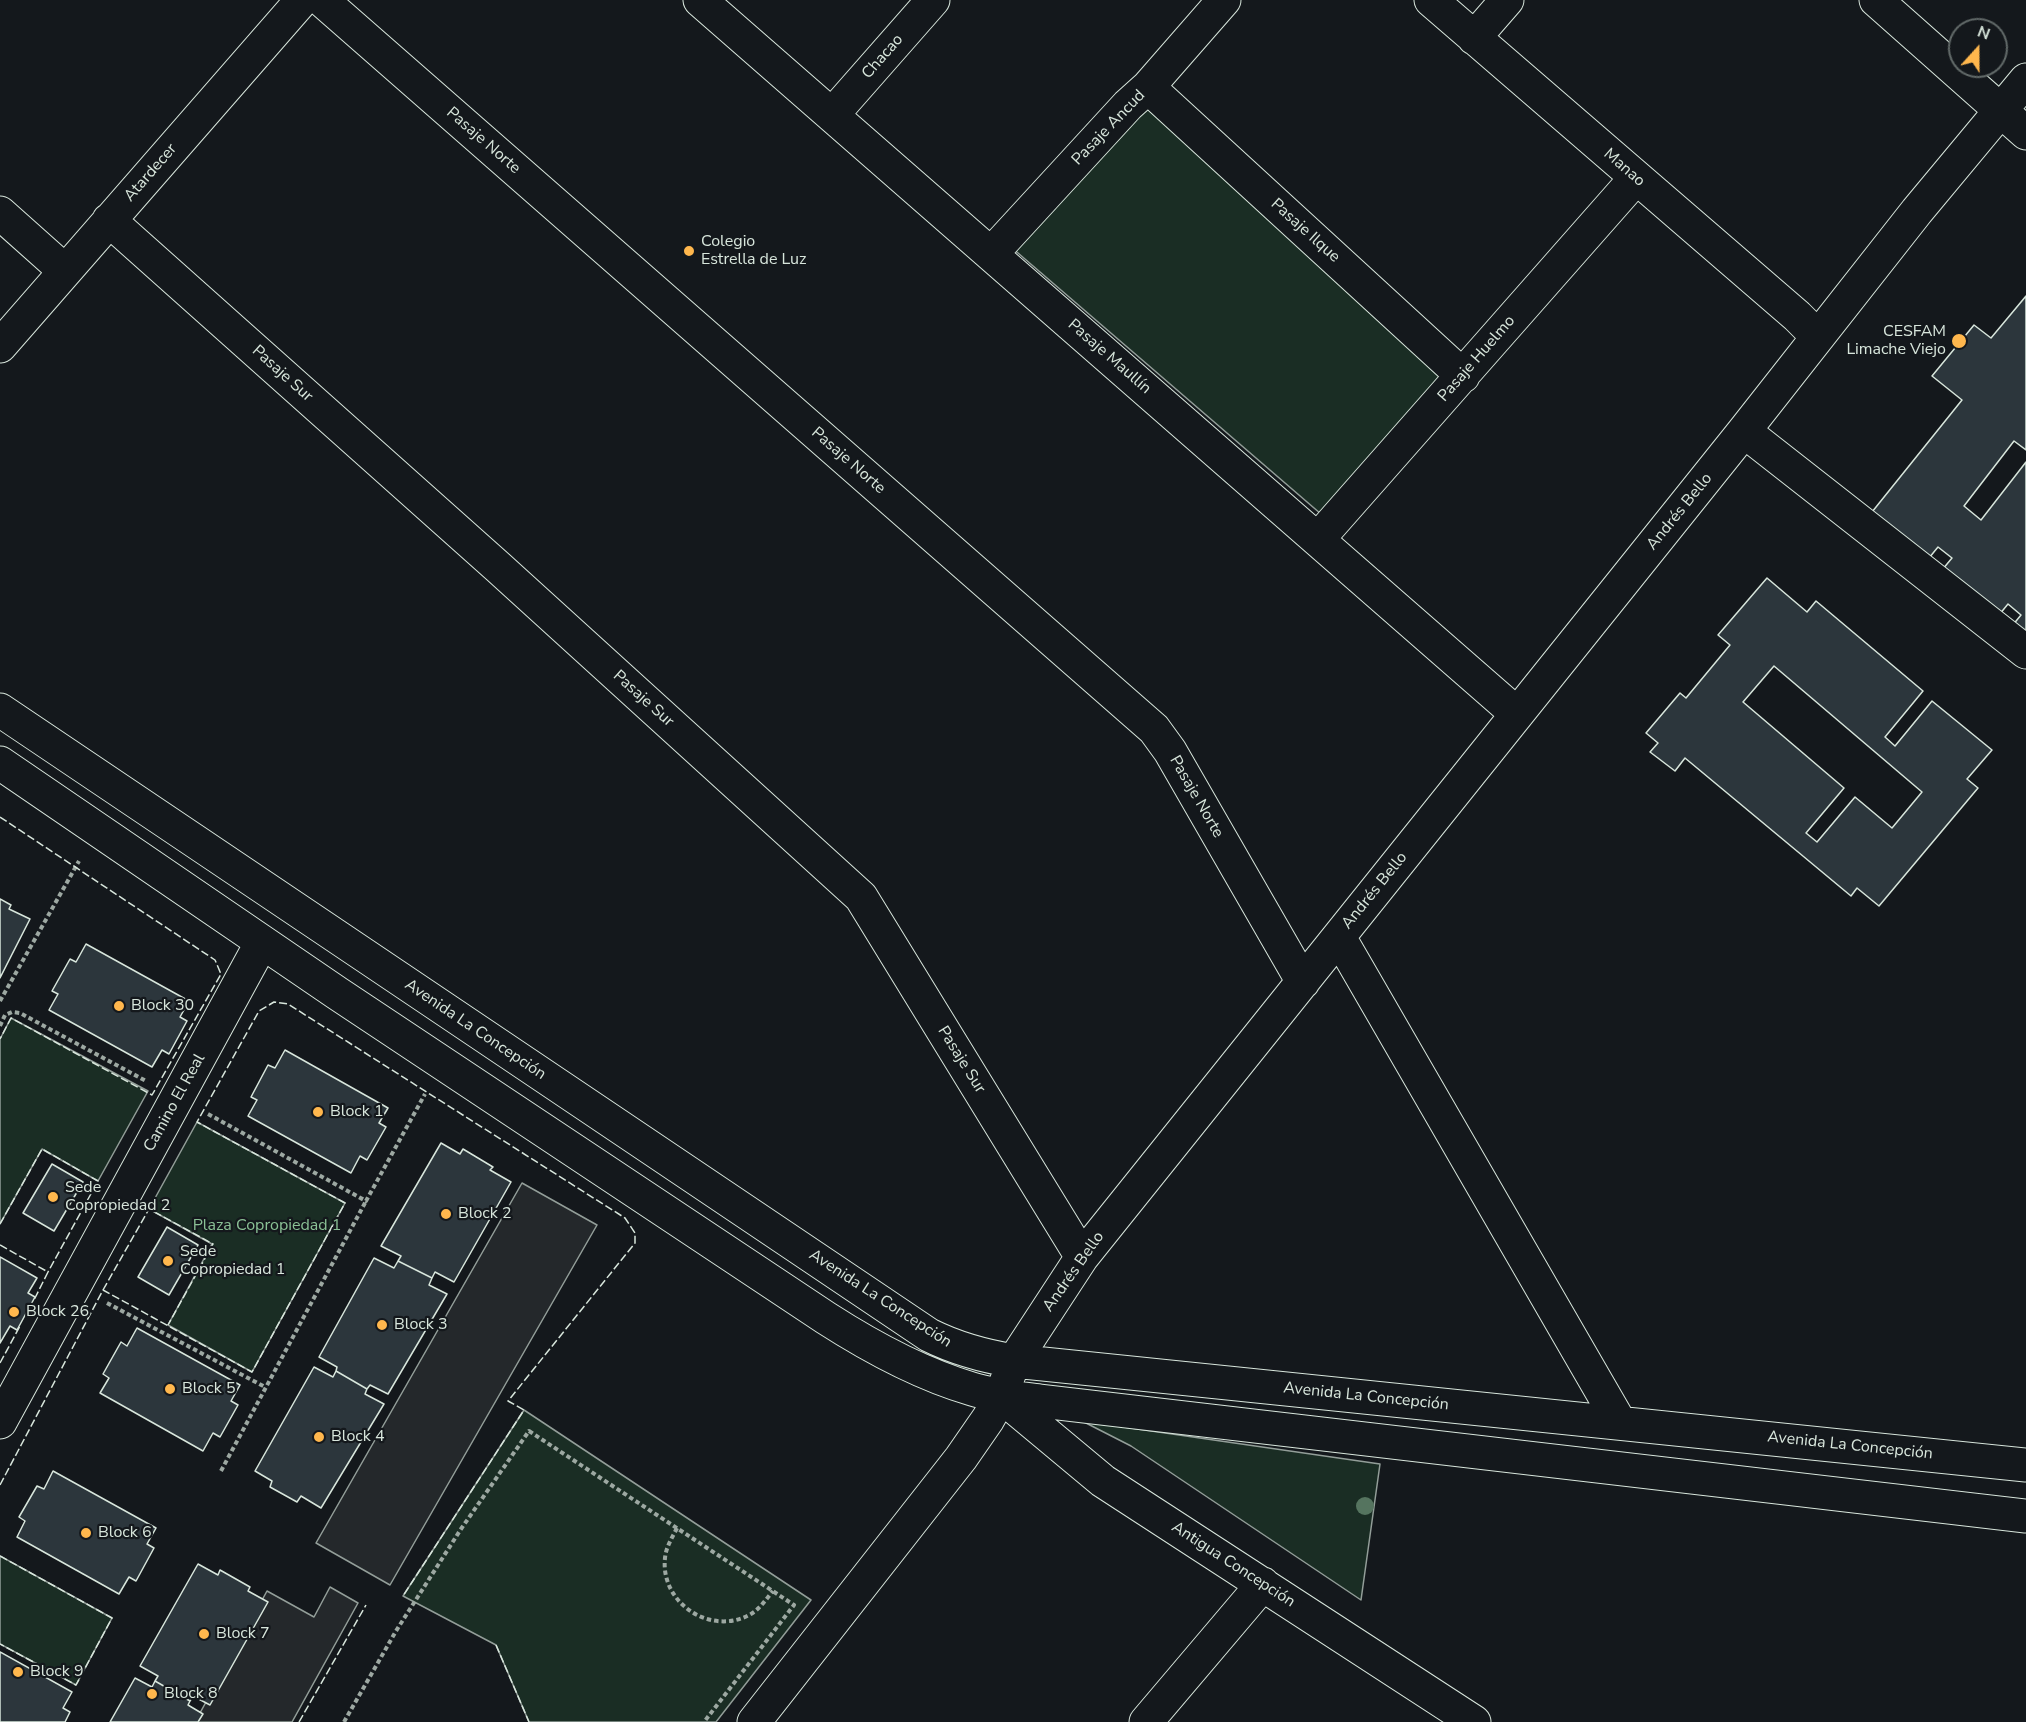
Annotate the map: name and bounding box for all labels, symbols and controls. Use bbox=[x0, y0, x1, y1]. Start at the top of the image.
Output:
north arrow bbox=[1948, 18, 2008, 78]
text: N bbox=[1974, 21, 1993, 45]
street label: Chacao bbox=[858, 31, 908, 83]
street label: Pasaje Ancud bbox=[1068, 86, 1150, 170]
street label: Pasaje Norte bbox=[442, 104, 524, 178]
street label: Atardecer bbox=[121, 140, 181, 206]
street label: Manao bbox=[1599, 145, 1649, 191]
street label: Pasaje Ilque bbox=[1266, 195, 1344, 267]
place label: Colegio Estrella de Luz bbox=[701, 232, 806, 270]
marker: Colegio Estrella de Luz bbox=[682, 244, 696, 258]
street label: Pasaje Huelmo bbox=[1434, 312, 1520, 406]
street label: Pasaje Maullín bbox=[1063, 316, 1155, 398]
place label: CESFAM Limache Viejo bbox=[1846, 322, 1946, 360]
marker: CESFAM Limache Viejo bbox=[1950, 332, 1968, 350]
street label: Pasaje Sur bbox=[248, 342, 316, 406]
street label: Pasaje Norte bbox=[807, 424, 889, 498]
street label: Andrés Bello bbox=[1643, 470, 1717, 554]
street label: Pasaje Sur bbox=[609, 667, 677, 731]
street label: Pasaje Norte bbox=[1165, 752, 1227, 842]
street label: Andrés Bello bbox=[1338, 849, 1412, 933]
street label: Avenida La Concepción bbox=[401, 976, 549, 1084]
place label: Block 30 bbox=[131, 996, 194, 1016]
marker: Block 30 bbox=[112, 999, 126, 1013]
street label: Pasaje Sur bbox=[933, 1023, 989, 1097]
street label: Camino El Real bbox=[140, 1051, 210, 1155]
place label: Block 1 bbox=[330, 1102, 383, 1122]
marker: Block 1 bbox=[311, 1105, 325, 1119]
place label: Sede Copropiedad 2 bbox=[65, 1178, 170, 1216]
marker: Sede Copropiedad 2 bbox=[46, 1190, 60, 1204]
place label: Block 2 bbox=[458, 1204, 511, 1224]
marker: Block 2 bbox=[439, 1207, 453, 1221]
park label: Plaza Copropiedad 1 bbox=[193, 1216, 341, 1236]
street label: Andrés Bello bbox=[1039, 1228, 1109, 1316]
place label: Sede Copropiedad 1 bbox=[180, 1242, 285, 1280]
street label: Avenida La Concepción bbox=[805, 1246, 955, 1352]
marker: Sede Copropiedad 1 bbox=[161, 1254, 175, 1268]
place label: Block 26 bbox=[26, 1302, 89, 1322]
marker: Block 26 bbox=[7, 1305, 21, 1319]
place label: Block 3 bbox=[394, 1315, 447, 1335]
marker: Block 3 bbox=[375, 1318, 389, 1332]
place label: Block 5 bbox=[182, 1379, 235, 1399]
street label: Avenida La Concepción bbox=[1282, 1379, 1450, 1415]
marker: Block 5 bbox=[163, 1382, 177, 1396]
place label: Block 4 bbox=[331, 1427, 384, 1447]
street label: Avenida La Concepción bbox=[1766, 1428, 1934, 1464]
marker: Block 4 bbox=[312, 1430, 326, 1444]
street label: Antigua Concepción bbox=[1168, 1518, 1298, 1612]
place label: Block 6 bbox=[98, 1523, 151, 1543]
marker: Block 6 bbox=[79, 1526, 93, 1540]
place label: Block 7 bbox=[216, 1624, 269, 1644]
marker: Block 7 bbox=[197, 1627, 211, 1641]
place label: Block 9 bbox=[30, 1662, 83, 1682]
marker: Block 9 bbox=[11, 1665, 25, 1679]
place label: Block 8 bbox=[164, 1684, 217, 1704]
marker: Block 8 bbox=[145, 1687, 159, 1701]

